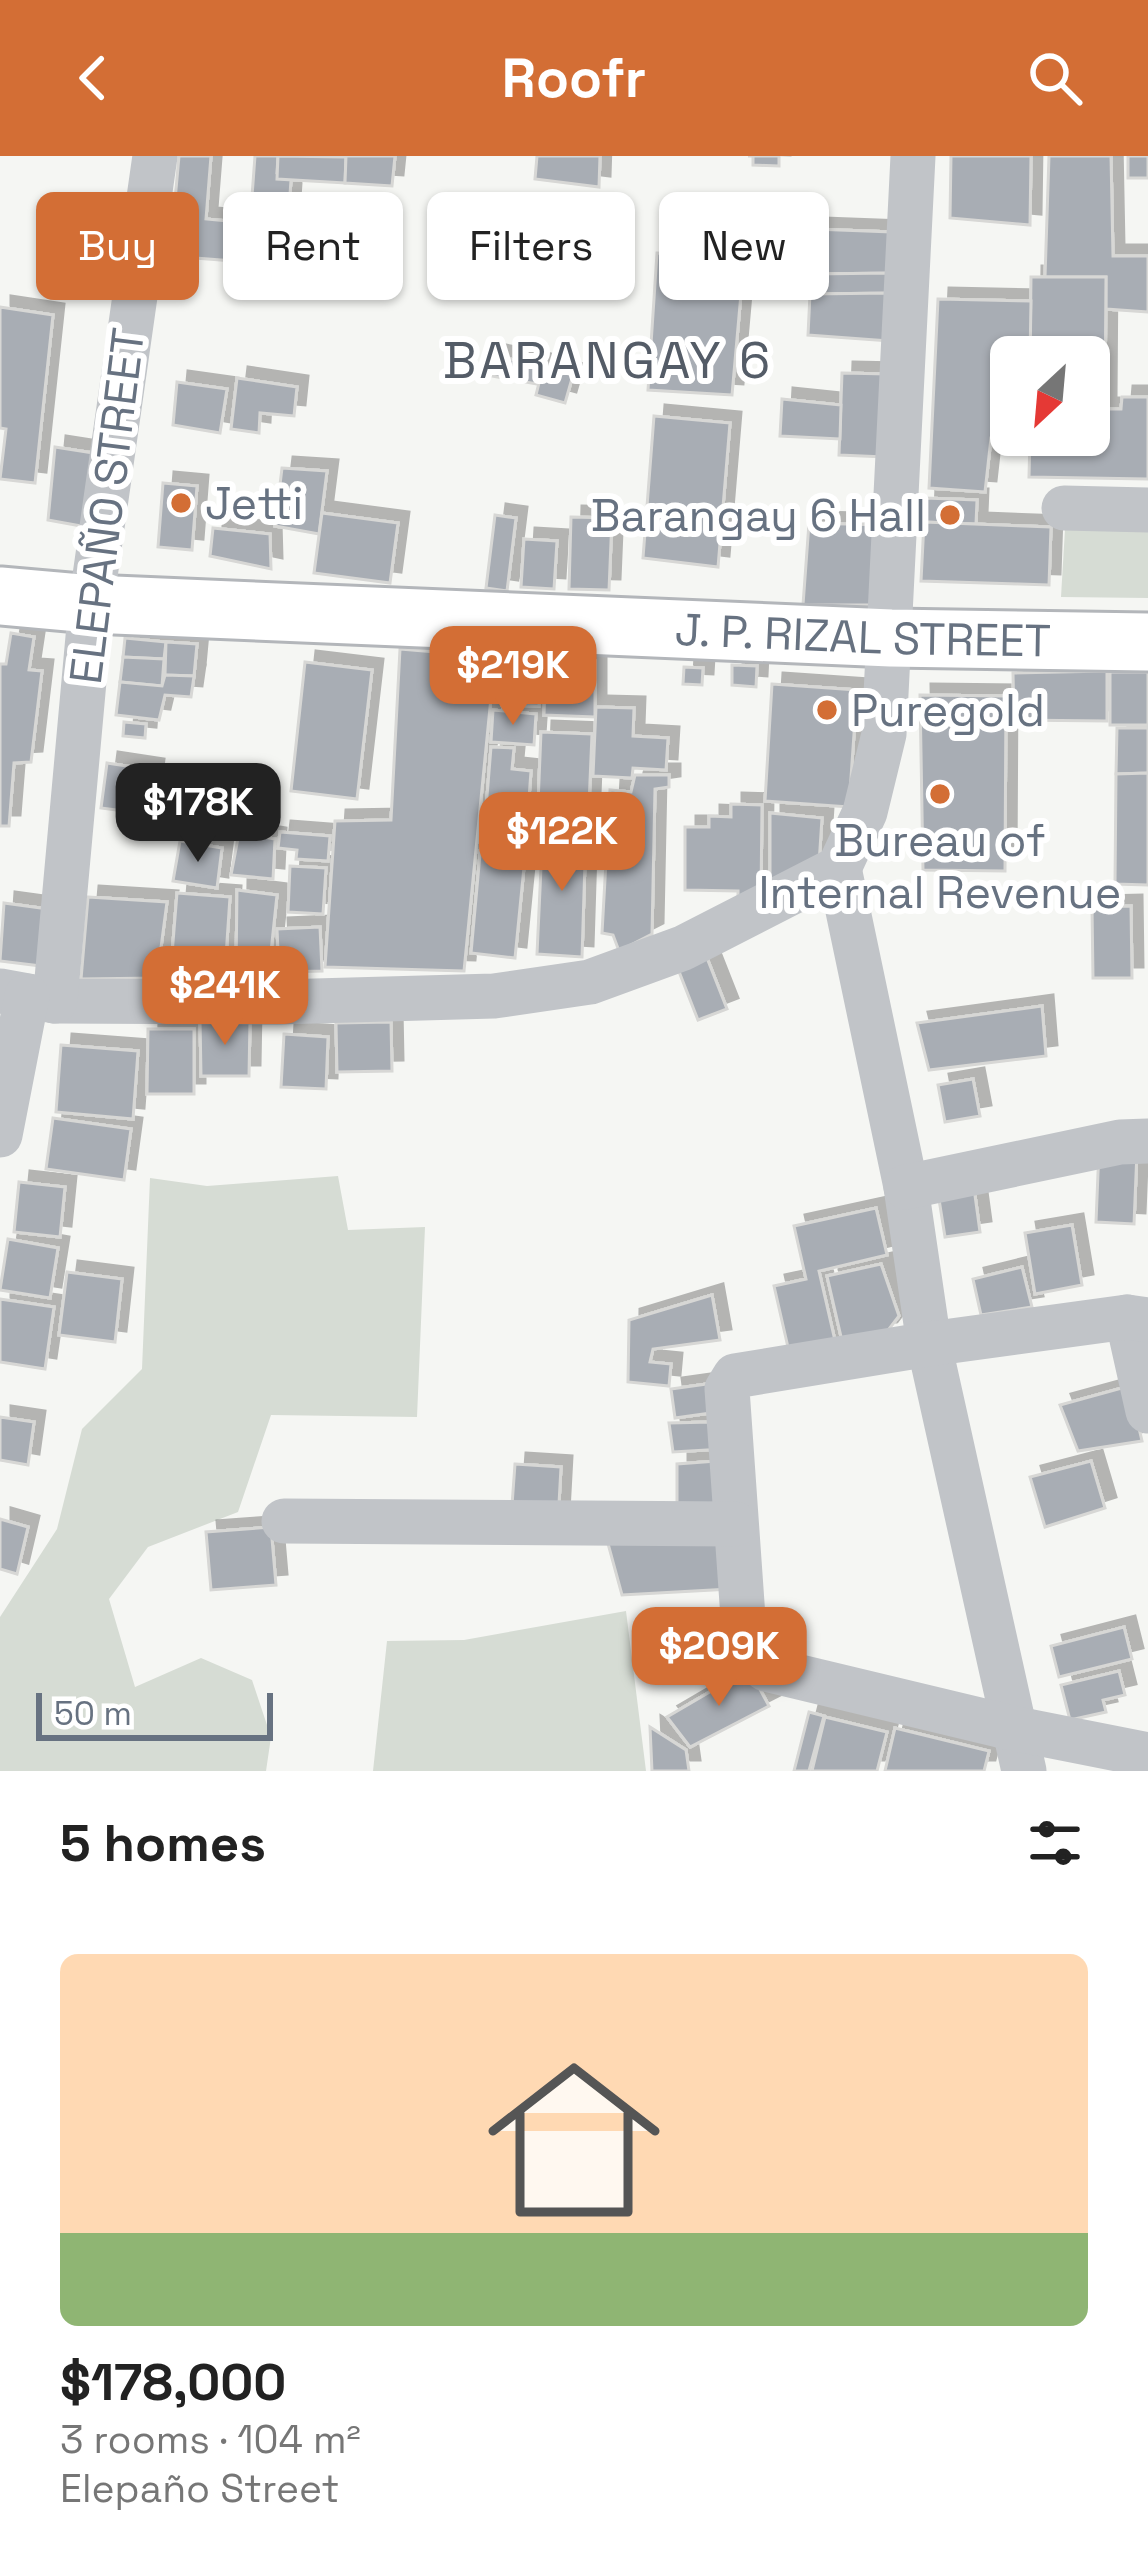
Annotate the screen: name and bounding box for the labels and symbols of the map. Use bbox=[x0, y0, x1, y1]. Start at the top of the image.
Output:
street label: ELEPAÑO STREET bbox=[57, 325, 157, 687]
district label: BARANGAY 6 bbox=[443, 328, 773, 393]
north arrow bbox=[990, 336, 1110, 456]
place label: Jetti bbox=[205, 475, 303, 532]
place label: Barangay 6 Hall bbox=[591, 487, 926, 544]
marker: Jetti bbox=[168, 490, 194, 516]
marker: Barangay 6 Hall bbox=[937, 502, 963, 528]
street label: J. P. RIZAL STREET bbox=[674, 600, 1052, 669]
pin: $219K bbox=[429, 626, 597, 728]
place label: Puregold bbox=[851, 682, 1045, 739]
marker: Puregold bbox=[814, 697, 840, 723]
pin: $178K bbox=[114, 763, 282, 865]
marker: Bureau of Internal Revenue bbox=[927, 781, 953, 807]
pin: $122K bbox=[478, 792, 646, 894]
place label: Bureau of Internal Revenue bbox=[759, 812, 1121, 921]
pin: $241K bbox=[141, 946, 309, 1048]
pin: $209K bbox=[635, 1607, 803, 1709]
scale bar bbox=[36, 1687, 273, 1740]

